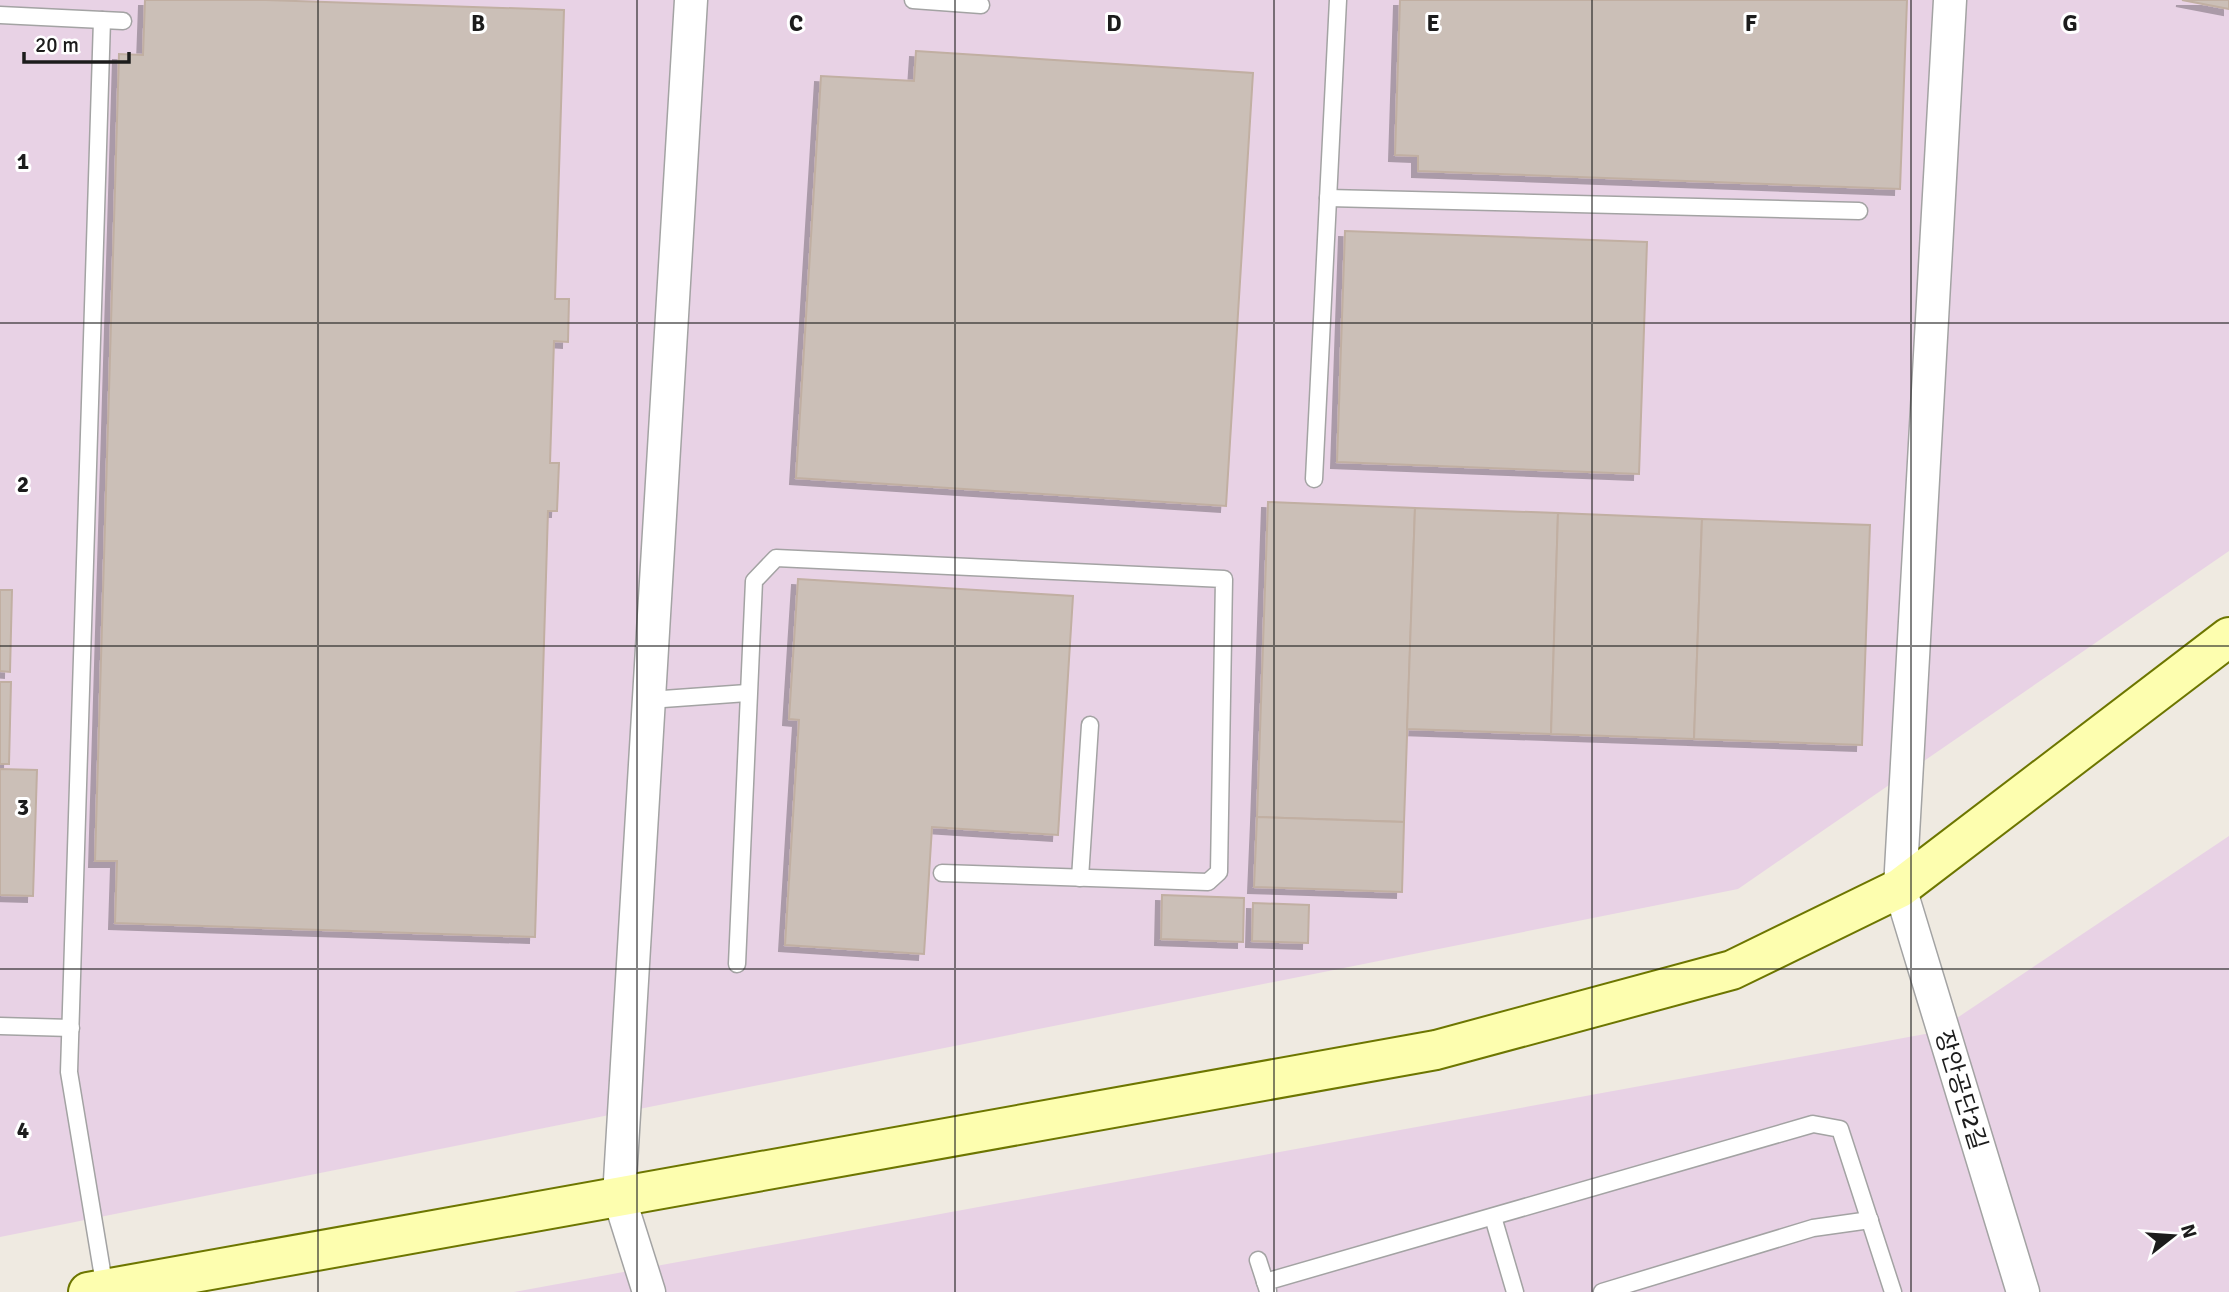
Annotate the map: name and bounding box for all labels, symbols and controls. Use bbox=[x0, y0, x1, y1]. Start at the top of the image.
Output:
text: B bbox=[471, 9, 485, 38]
text: C bbox=[789, 9, 803, 38]
text: D bbox=[1106, 9, 1122, 38]
text: E bbox=[1426, 9, 1440, 38]
text: F bbox=[1745, 9, 1757, 38]
text: G bbox=[2062, 9, 2078, 38]
scale bar bbox=[24, 21, 130, 65]
text: 20 m bbox=[35, 32, 79, 58]
text: 1 bbox=[17, 147, 29, 176]
text: 2 bbox=[17, 470, 29, 499]
text: 3 bbox=[17, 793, 29, 822]
street label: 장안공단2길 bbox=[1929, 1027, 1993, 1153]
text: 4 bbox=[17, 1116, 29, 1145]
north arrow bbox=[2138, 1201, 2208, 1271]
text: N bbox=[2175, 1221, 2202, 1241]

